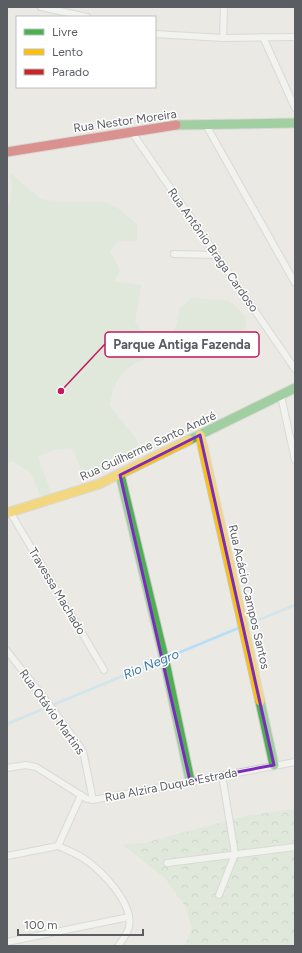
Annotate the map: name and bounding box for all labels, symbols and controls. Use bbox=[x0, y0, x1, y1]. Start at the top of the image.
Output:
legend bbox=[16, 16, 156, 88]
text: Livre bbox=[52, 25, 78, 39]
text: Lento bbox=[52, 45, 83, 59]
text: Parado bbox=[52, 65, 89, 79]
street label: Rua Nestor Moreira bbox=[73, 107, 177, 135]
street label: Rua Antônio Braga Cardoso bbox=[165, 185, 261, 315]
callout: Parque Antiga Fazenda bbox=[105, 332, 259, 357]
text: Parque Antiga Fazenda bbox=[113, 337, 251, 352]
street label: Rua Guilherme Santo André bbox=[78, 408, 219, 484]
street label: Rua Acácio Campos Santos bbox=[226, 523, 273, 671]
street label: Travessa Machado bbox=[26, 545, 88, 637]
water label: Rio Negro bbox=[121, 646, 181, 682]
street label: Rua Otávio Martins bbox=[16, 667, 88, 758]
street label: Rua Alzira Duque Estrada bbox=[104, 765, 238, 805]
scale bar bbox=[18, 911, 143, 937]
text: 100 m bbox=[24, 918, 58, 932]

